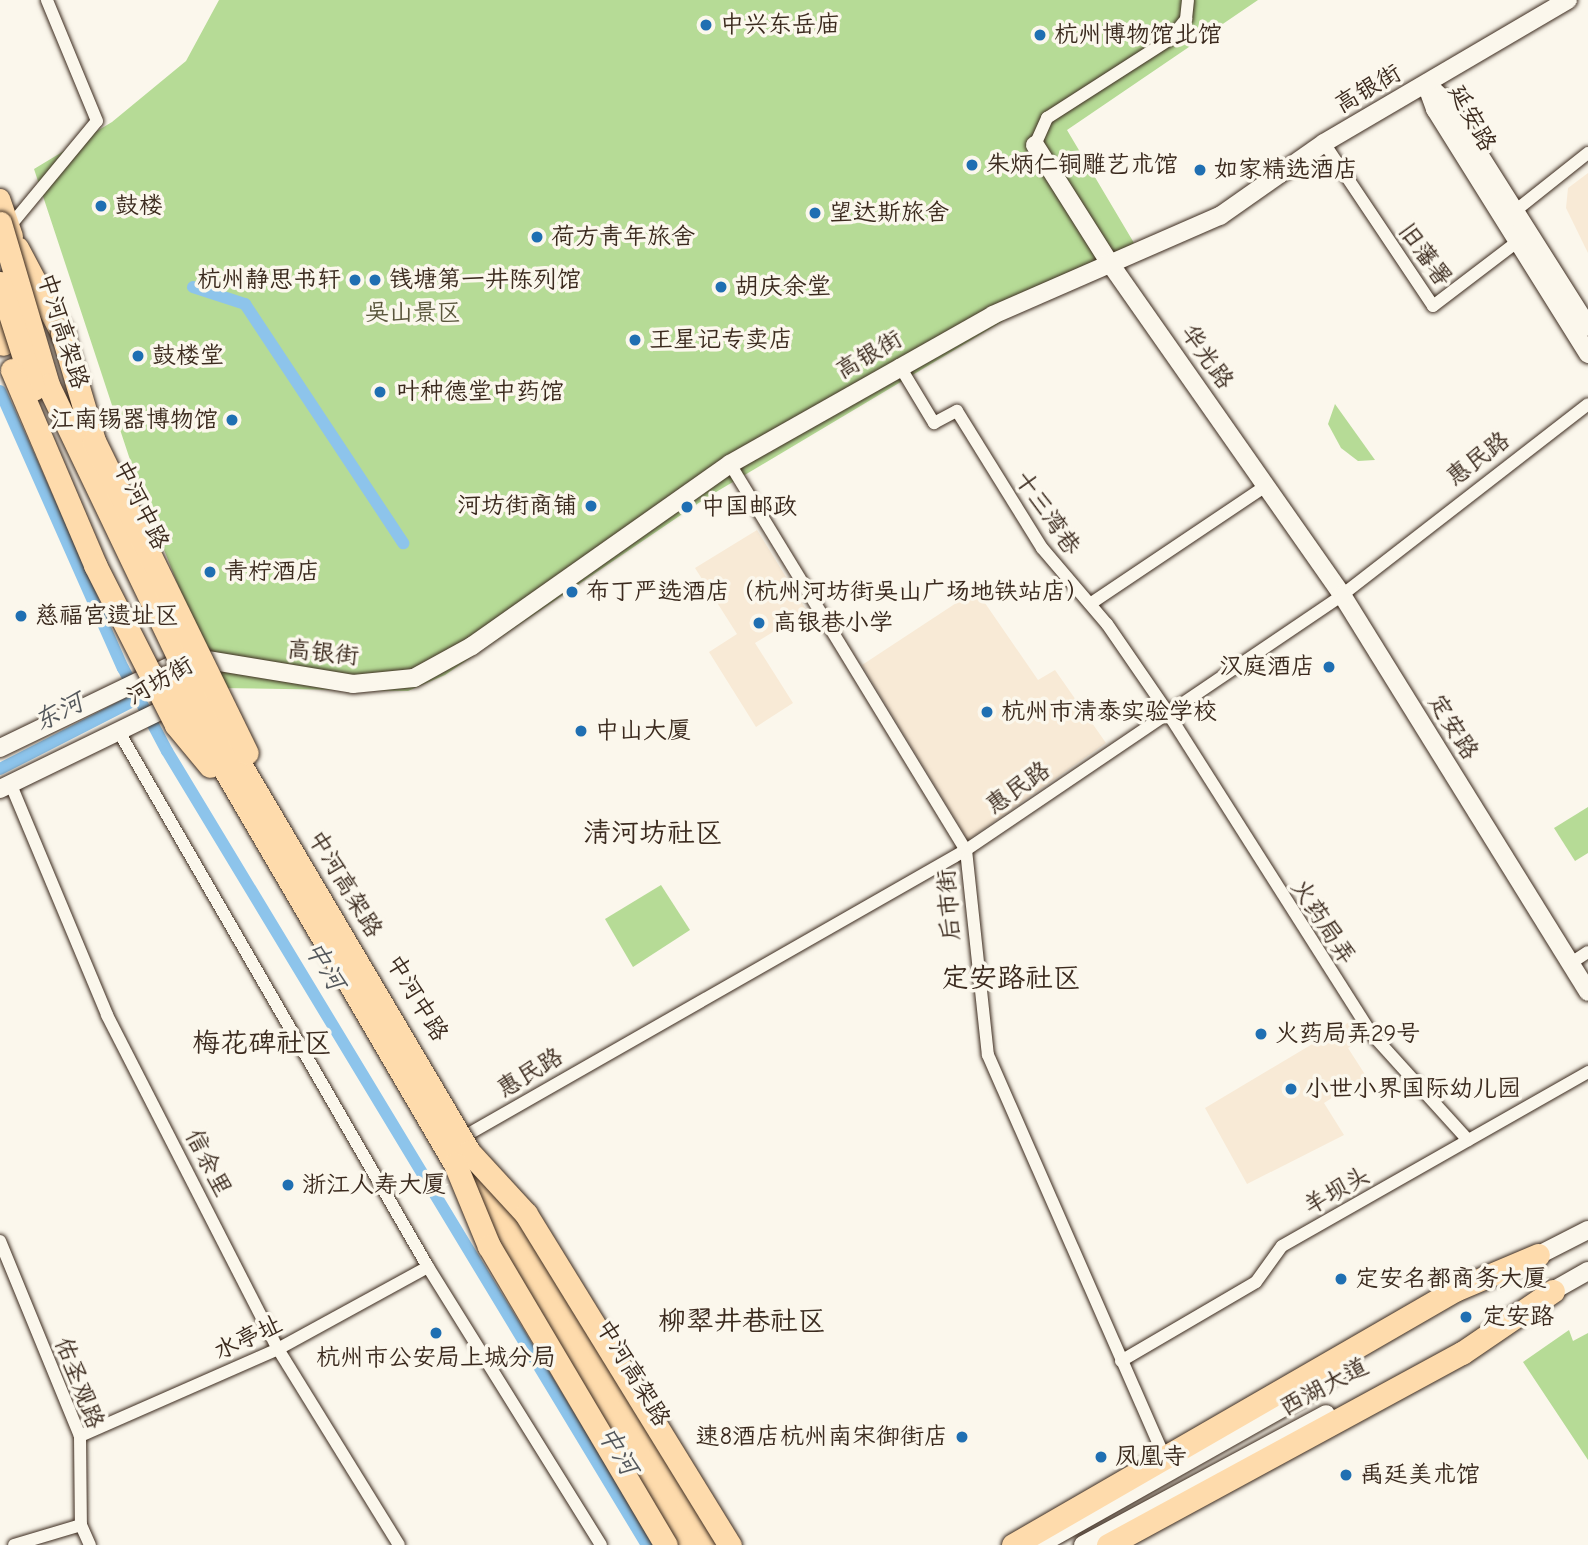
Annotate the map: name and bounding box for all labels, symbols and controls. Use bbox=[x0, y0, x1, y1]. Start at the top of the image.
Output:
place label: 中兴东岳庙 bbox=[720, 11, 840, 39]
marker: 中兴东岳庙 bbox=[698, 17, 714, 33]
place label: 杭州博物馆北馆 bbox=[1054, 21, 1222, 49]
marker: 杭州博物馆北馆 bbox=[1032, 27, 1048, 43]
street label: 高银街 bbox=[1330, 59, 1406, 119]
street label: 延安路 bbox=[1442, 80, 1502, 156]
place label: 朱炳仁铜雕艺术馆 bbox=[986, 151, 1178, 179]
place label: 如家精选酒店 bbox=[1214, 156, 1358, 184]
marker: 朱炳仁铜雕艺术馆 bbox=[964, 157, 980, 173]
marker: 如家精选酒店 bbox=[1192, 162, 1208, 178]
place label: 鼓楼 bbox=[115, 192, 163, 220]
marker: 鼓楼 bbox=[93, 198, 109, 214]
place label: 望达斯旅舍 bbox=[829, 199, 949, 227]
marker: 望达斯旅舍 bbox=[807, 205, 823, 221]
street label: 旧藩署 bbox=[1392, 217, 1458, 293]
place label: 荷方青年旅舍 bbox=[551, 223, 695, 251]
marker: 荷方青年旅舍 bbox=[529, 229, 545, 245]
place label: 杭州静思书轩 bbox=[197, 266, 341, 294]
place label: 钱塘第一井陈列馆 bbox=[389, 266, 581, 294]
street label: 中河高架路 bbox=[32, 269, 94, 393]
marker: 杭州静思书轩 bbox=[347, 272, 363, 288]
marker: 钱塘第一井陈列馆 bbox=[367, 272, 383, 288]
place label: 胡庆余堂 bbox=[735, 273, 831, 301]
marker: 胡庆余堂 bbox=[713, 279, 729, 295]
park label: 吴山景区 bbox=[365, 299, 461, 327]
street label: 华光路 bbox=[1175, 319, 1239, 395]
street label: 高银街 bbox=[831, 325, 907, 385]
place label: 王星记专卖店 bbox=[649, 326, 793, 354]
marker: 王星记专卖店 bbox=[627, 332, 643, 348]
place label: 鼓楼堂 bbox=[152, 342, 224, 370]
marker: 鼓楼堂 bbox=[130, 348, 146, 364]
place label: 叶种德堂中药馆 bbox=[396, 378, 564, 406]
marker: 叶种德堂中药馆 bbox=[370, 382, 390, 402]
place label: 江南锡器博物馆 bbox=[50, 406, 218, 434]
marker: 江南锡器博物馆 bbox=[224, 412, 240, 428]
street label: 惠民路 bbox=[1441, 426, 1515, 492]
street label: 中河中路 bbox=[107, 456, 175, 554]
street label: 十三湾巷 bbox=[1008, 465, 1086, 561]
place label: 河坊街商铺 bbox=[457, 492, 577, 520]
place label: 中国邮政 bbox=[701, 493, 797, 521]
marker: 河坊街商铺 bbox=[583, 498, 599, 514]
marker: 中国邮政 bbox=[679, 499, 695, 515]
place label: 青柠酒店 bbox=[224, 558, 320, 586]
marker: 青柠酒店 bbox=[202, 564, 218, 580]
place label: 布丁严选酒店（杭州河坊街吴山广场地铁站店） bbox=[586, 578, 1090, 606]
marker: 布丁严选酒店（杭州河坊街吴山广场地铁站店） bbox=[564, 584, 580, 600]
place label: 慈福宫遗址区 bbox=[35, 602, 179, 630]
marker: 慈福宫遗址区 bbox=[13, 608, 29, 624]
place label: 高银巷小学 bbox=[773, 609, 893, 637]
marker: 高银巷小学 bbox=[751, 615, 767, 631]
street label: 高银街 bbox=[286, 635, 360, 671]
street label: 河坊街 bbox=[122, 651, 198, 711]
place label: 汉庭酒店 bbox=[1219, 653, 1315, 681]
marker: 汉庭酒店 bbox=[1321, 659, 1337, 675]
water label: 东河 bbox=[29, 687, 89, 739]
street label: 定安路 bbox=[1422, 689, 1484, 765]
place label: 杭州市清泰实验学校 bbox=[1001, 698, 1217, 726]
marker: 杭州市清泰实验学校 bbox=[979, 704, 995, 720]
place label: 中山大厦 bbox=[595, 717, 691, 745]
marker: 中山大厦 bbox=[573, 723, 589, 739]
street label: 惠民路 bbox=[980, 756, 1056, 820]
district label: 清河坊社区 bbox=[583, 816, 723, 850]
street label: 中河高架路 bbox=[302, 825, 388, 943]
street label: 后市街 bbox=[932, 868, 966, 942]
street label: 火药局弄 bbox=[1285, 874, 1361, 970]
water label: 中河 bbox=[297, 936, 351, 996]
street label: 中河中路 bbox=[380, 949, 454, 1047]
district label: 定安路社区 bbox=[941, 961, 1081, 995]
place label: 火药局弄29号 bbox=[1275, 1020, 1420, 1048]
district label: 梅花碑社区 bbox=[192, 1026, 332, 1060]
marker: 火药局弄29号 bbox=[1253, 1026, 1269, 1042]
street label: 惠民路 bbox=[492, 1042, 568, 1104]
place label: 小世小界国际幼儿园 bbox=[1305, 1075, 1521, 1103]
marker: 小世小界国际幼儿园 bbox=[1283, 1081, 1299, 1097]
street label: 信余里 bbox=[179, 1124, 237, 1202]
street label: 羊坝头 bbox=[1299, 1161, 1375, 1221]
place label: 浙江人寿大厦 bbox=[302, 1171, 446, 1199]
marker: 浙江人寿大厦 bbox=[280, 1177, 296, 1193]
place label: 定安名都商务大厦 bbox=[1355, 1265, 1547, 1293]
marker: 定安名都商务大厦 bbox=[1333, 1271, 1349, 1287]
place label: 定安路 bbox=[1482, 1303, 1554, 1331]
district label: 柳翠井巷社区 bbox=[658, 1304, 826, 1338]
marker: 定安路 bbox=[1456, 1307, 1476, 1327]
street label: 水亭址 bbox=[209, 1310, 287, 1366]
street label: 中河高架路 bbox=[590, 1314, 676, 1432]
marker: 杭州市公安局上城分局 bbox=[428, 1325, 444, 1341]
street label: 佑圣观路 bbox=[48, 1333, 110, 1433]
place label: 杭州市公安局上城分局 bbox=[316, 1344, 556, 1372]
street label: 西湖大道 bbox=[1275, 1352, 1373, 1422]
water label: 中河 bbox=[590, 1421, 644, 1481]
place label: 速8酒店杭州南宋御街店 bbox=[696, 1423, 948, 1451]
marker: 速8酒店杭州南宋御街店 bbox=[954, 1429, 970, 1445]
place label: 凤凰寺 bbox=[1115, 1443, 1187, 1471]
marker: 凤凰寺 bbox=[1093, 1449, 1109, 1465]
place label: 禹廷美术馆 bbox=[1360, 1461, 1480, 1489]
marker: 禹廷美术馆 bbox=[1338, 1467, 1354, 1483]

